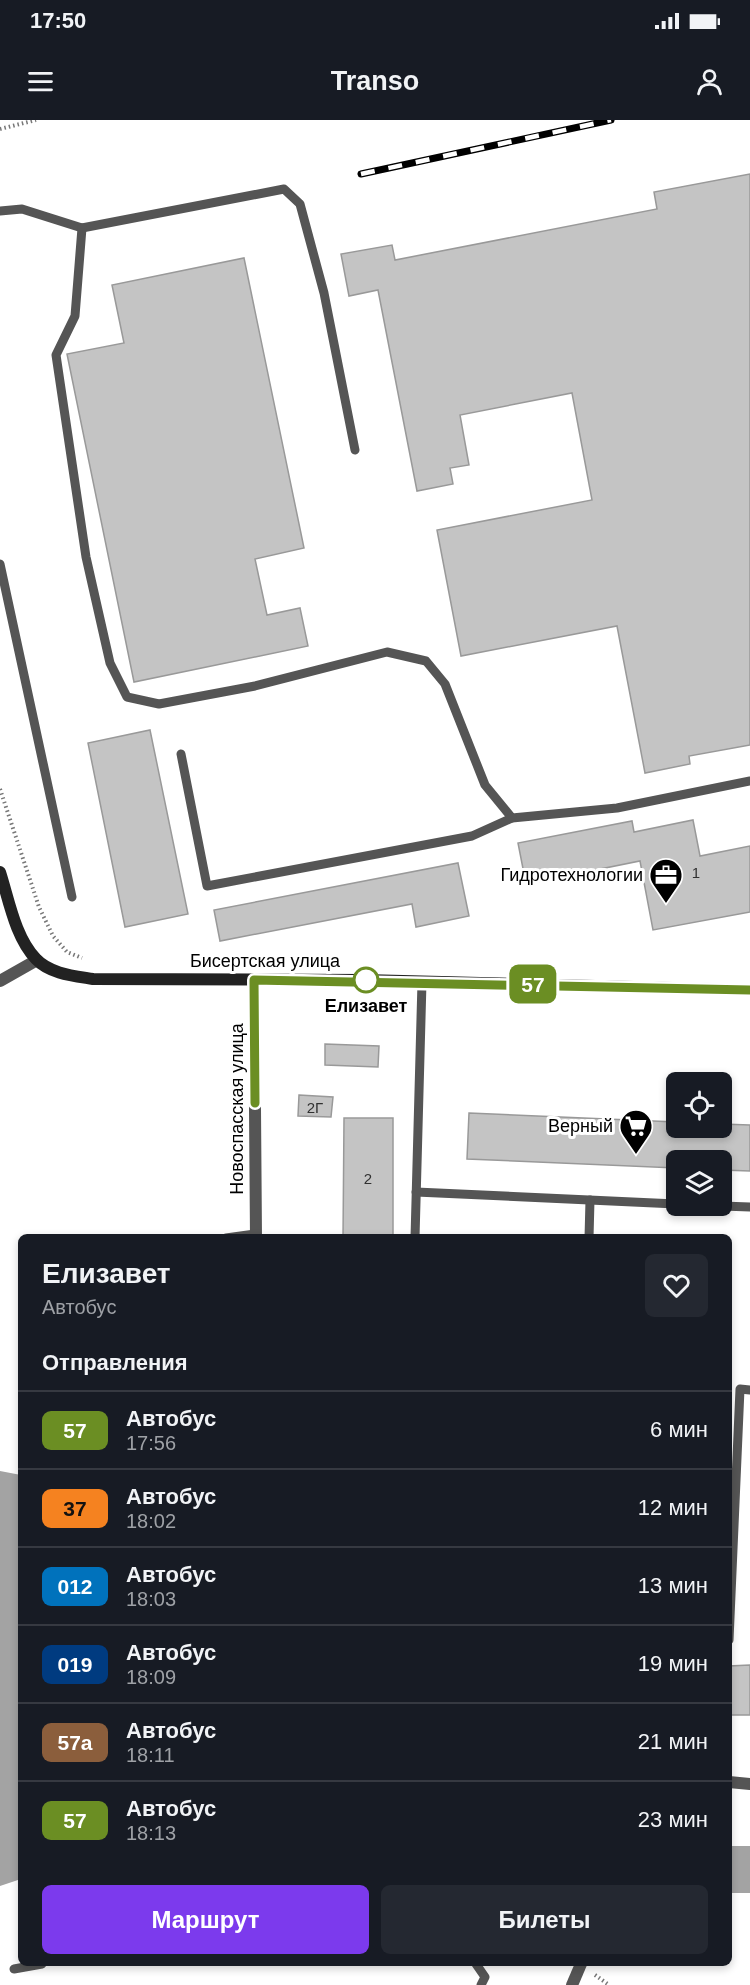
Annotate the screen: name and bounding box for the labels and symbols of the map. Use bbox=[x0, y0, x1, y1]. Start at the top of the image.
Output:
office icon: Гидротехнологии bbox=[648, 857, 684, 904]
house number: 1 bbox=[692, 864, 700, 881]
place label: Гидротехнологии bbox=[500, 865, 643, 885]
street label: Бисертская улица bbox=[190, 951, 341, 971]
line badge: 57 bbox=[506, 964, 560, 1004]
marker: Елизавет bbox=[353, 967, 379, 993]
place label: Елизавет bbox=[325, 996, 408, 1016]
street label: Новоспасская улица bbox=[227, 1022, 247, 1195]
house number: 2Г bbox=[307, 1099, 323, 1116]
supermarket icon: Верный bbox=[618, 1108, 654, 1155]
place label: Верный bbox=[548, 1116, 613, 1136]
house number: 2 bbox=[364, 1170, 372, 1187]

